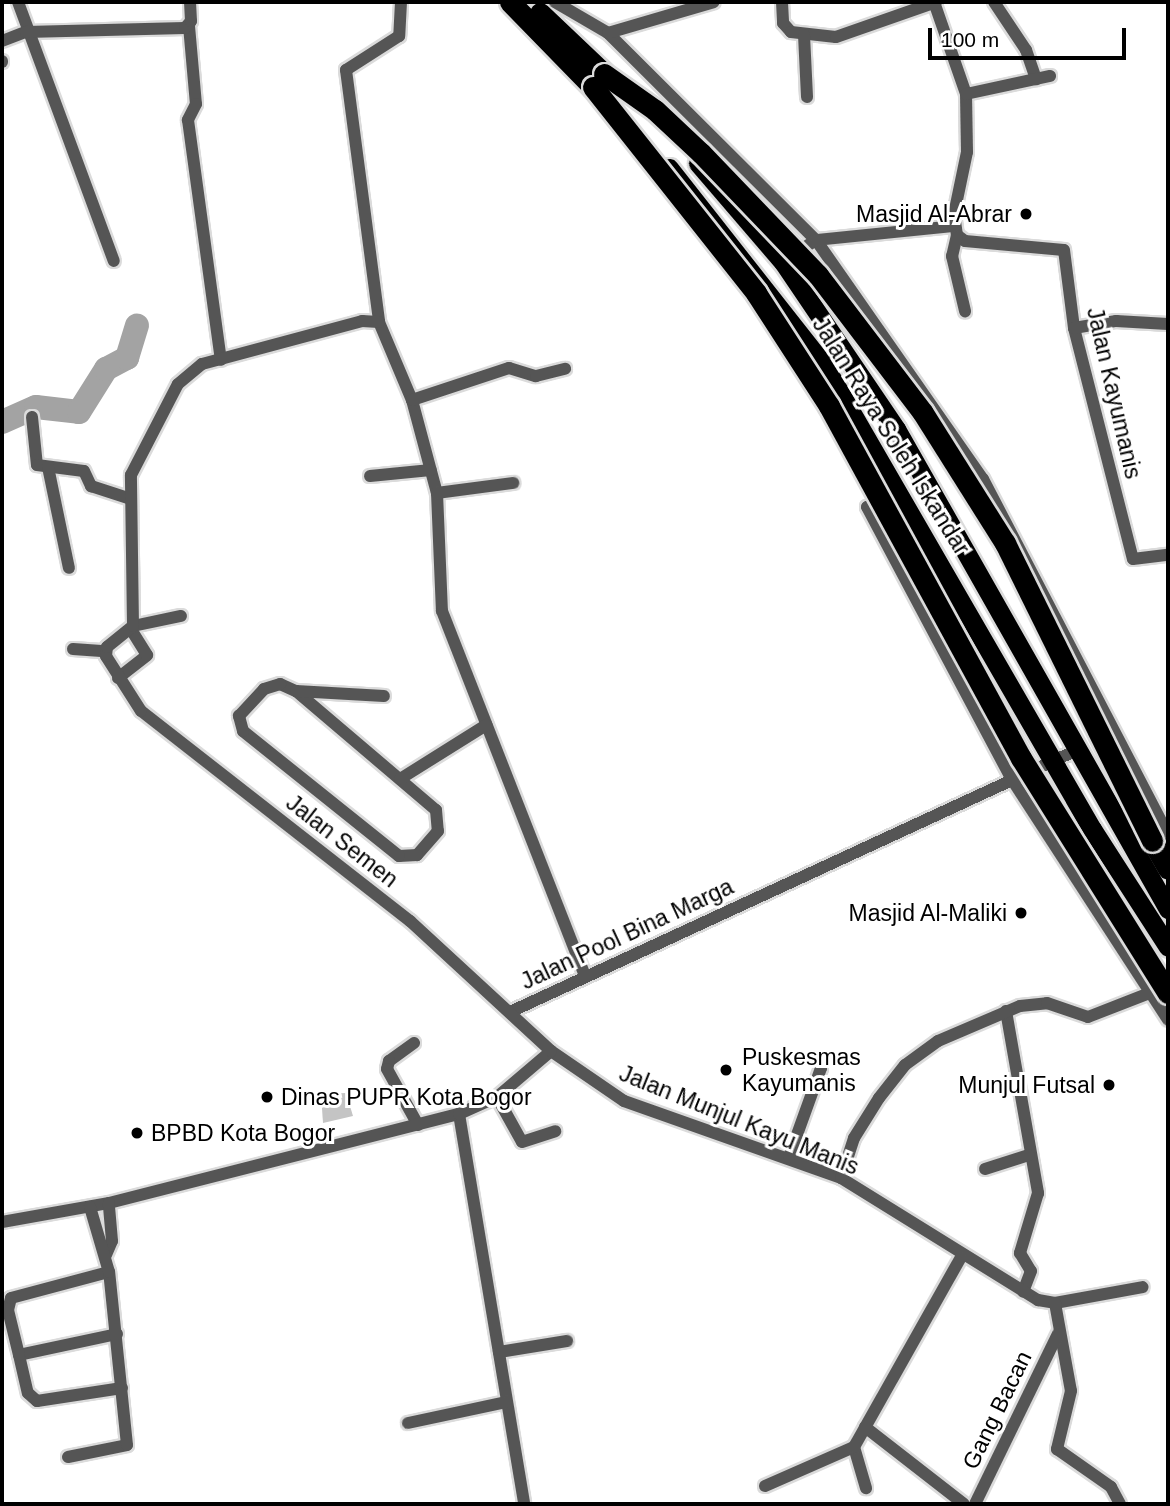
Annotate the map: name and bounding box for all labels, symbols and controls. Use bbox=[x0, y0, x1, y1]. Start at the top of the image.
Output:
scale bar bbox=[932, 14, 1130, 58]
text: 100 m bbox=[941, 28, 999, 51]
place label: Masjid Al-Abrar bbox=[855, 200, 1012, 228]
marker: Masjid Al-Abrar bbox=[1018, 206, 1034, 222]
street label: Jalan Kayumanis bbox=[1081, 305, 1147, 481]
street label: Jalan Raya Soleh Iskandar bbox=[806, 312, 976, 560]
street label: Jalan Semen bbox=[281, 789, 403, 893]
street label: Jalan Pool Bina Marga bbox=[516, 873, 738, 995]
place label: Masjid Al-Maliki bbox=[847, 899, 1007, 927]
marker: Masjid Al-Maliki bbox=[1013, 905, 1029, 921]
place label: Puskesmas Kayumanis bbox=[742, 1043, 861, 1097]
street label: Jalan Munjul Kayu Manis bbox=[615, 1059, 863, 1181]
marker: Puskesmas Kayumanis bbox=[716, 1060, 736, 1080]
place label: Munjul Futsal bbox=[958, 1071, 1095, 1099]
marker: Munjul Futsal bbox=[1101, 1077, 1117, 1093]
place label: Dinas PUPR Kota Bogor bbox=[281, 1083, 532, 1111]
marker: Dinas PUPR Kota Bogor bbox=[259, 1089, 275, 1105]
place label: BPBD Kota Bogor bbox=[151, 1119, 335, 1147]
marker: BPBD Kota Bogor bbox=[129, 1125, 145, 1141]
street label: Gang Bacan bbox=[957, 1346, 1037, 1474]

